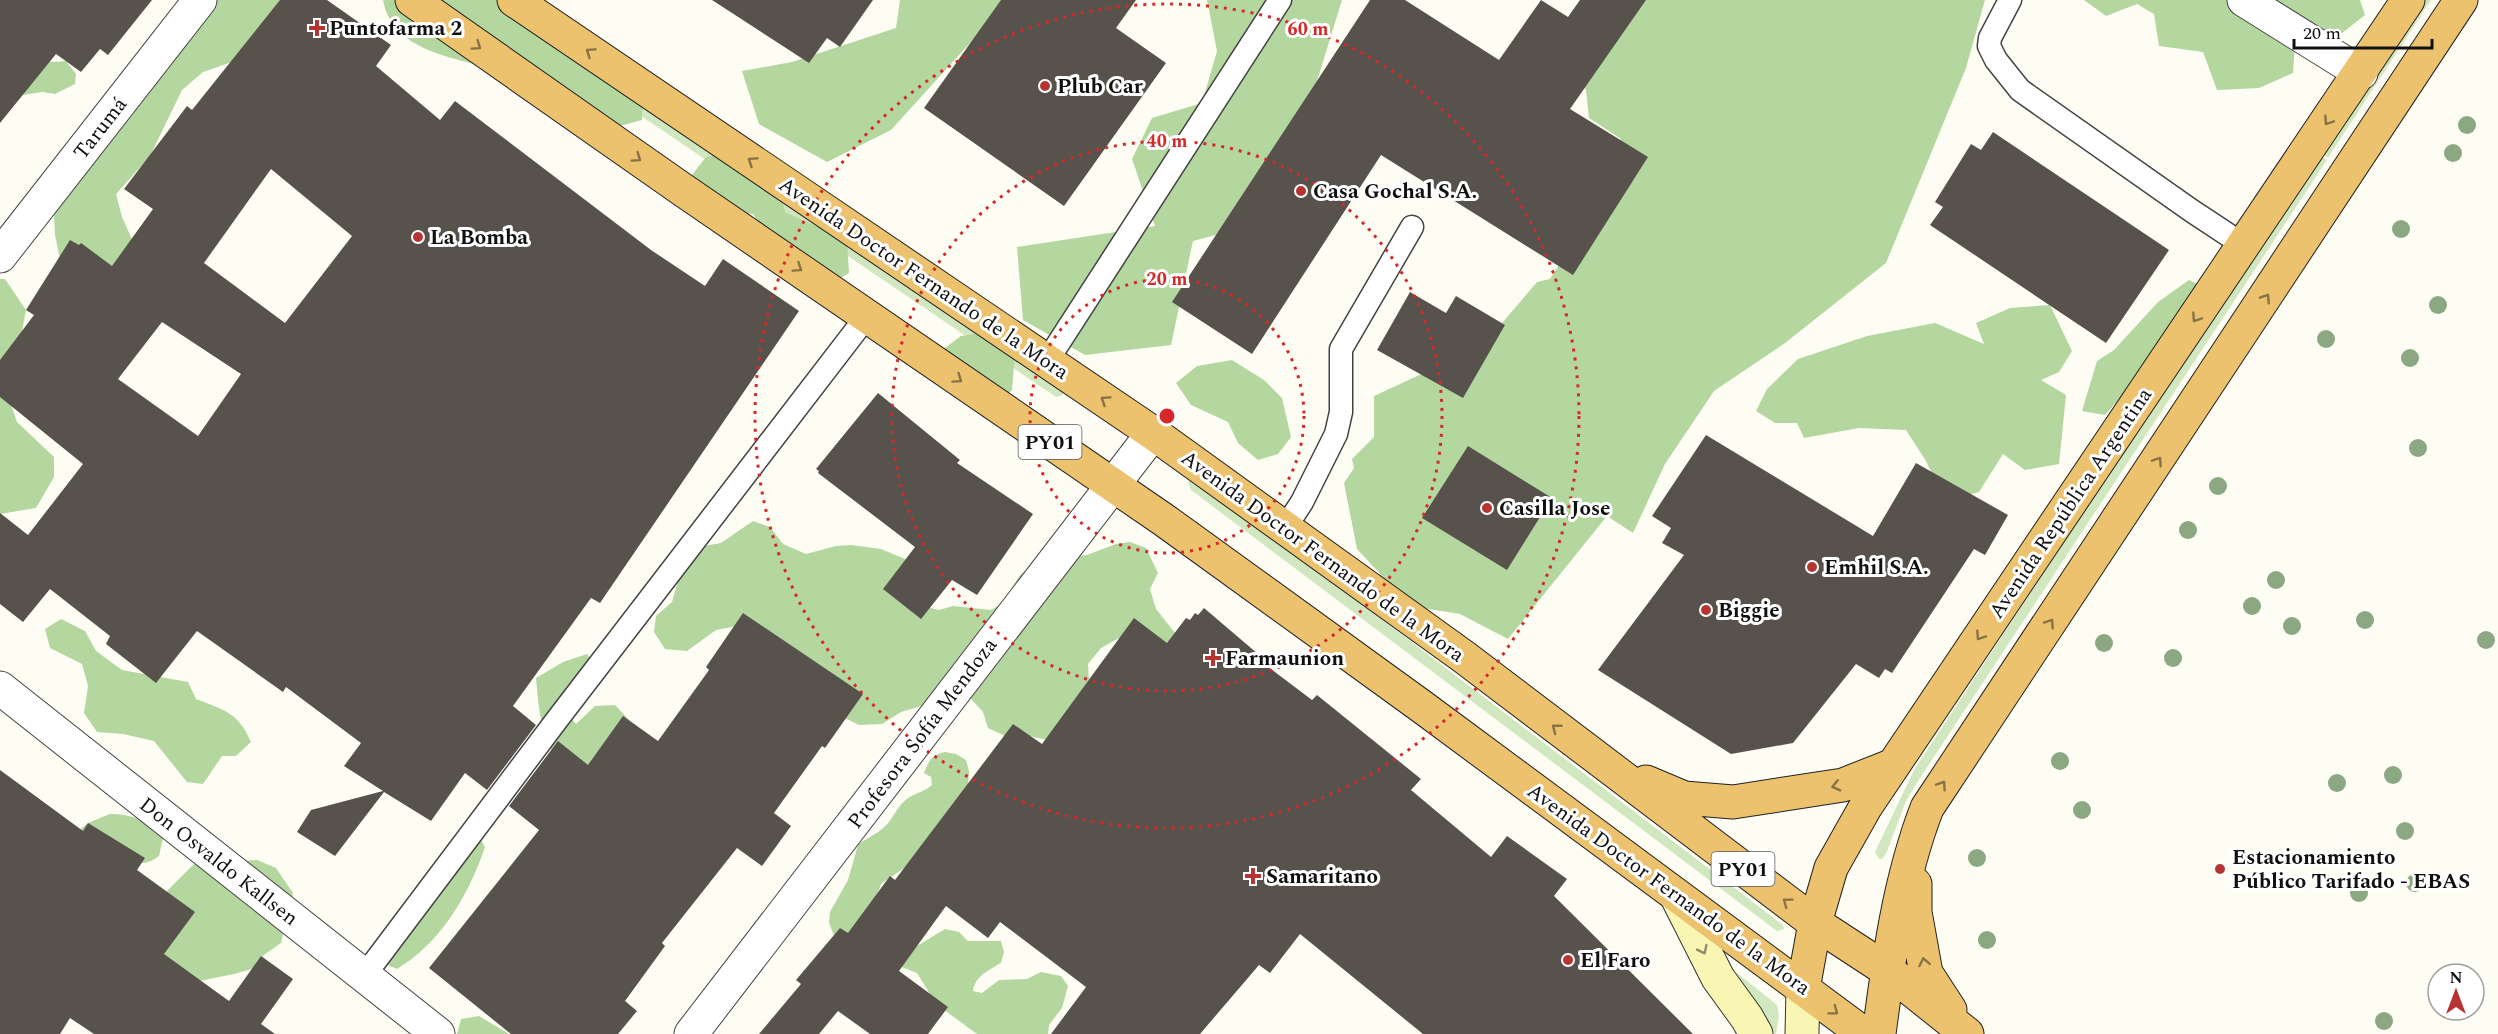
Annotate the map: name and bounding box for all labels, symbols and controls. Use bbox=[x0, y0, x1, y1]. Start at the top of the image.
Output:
scale bar bbox=[2294, 12, 2432, 50]
place label: Puntofarma 2 bbox=[329, 13, 462, 45]
text: 60 m bbox=[1288, 16, 1328, 43]
text: 20 m bbox=[2303, 20, 2341, 47]
marker: Puntofarma 2 bbox=[310, 21, 324, 35]
one-way arrow bbox=[471, 39, 482, 50]
one-way arrow bbox=[586, 48, 597, 59]
place label: Plub Car bbox=[1057, 71, 1143, 103]
marker: Plub Car bbox=[1038, 79, 1052, 93]
street label: Tarumá bbox=[66, 90, 136, 167]
one-way arrow bbox=[2324, 115, 2335, 126]
text: 40 m bbox=[1147, 128, 1187, 155]
one-way arrow bbox=[630, 151, 641, 162]
one-way arrow bbox=[748, 157, 759, 168]
street label: Avenida Doctor Fernando de la Mora bbox=[772, 169, 1076, 389]
place label: Casa Gochal S.A. bbox=[1313, 176, 1477, 208]
marker: Casa Gochal S.A. bbox=[1294, 184, 1308, 198]
place label: La Bomba bbox=[430, 222, 528, 254]
marker: La Bomba bbox=[411, 230, 425, 244]
one-way arrow bbox=[791, 261, 802, 272]
text: 20 m bbox=[1147, 266, 1187, 293]
one-way arrow bbox=[2258, 294, 2270, 304]
one-way arrow bbox=[2192, 311, 2203, 322]
one-way arrow bbox=[952, 372, 963, 383]
street label: Avenida República Argentina bbox=[1981, 381, 2161, 626]
one-way arrow bbox=[1100, 396, 1111, 407]
centre of rings bbox=[1157, 406, 1177, 426]
road number: PY01 bbox=[1018, 425, 1082, 459]
street label: Avenida Doctor Fernando de la Mora bbox=[1174, 443, 1472, 671]
one-way arrow bbox=[2151, 456, 2162, 467]
place label: Casilla Jose bbox=[1499, 493, 1611, 525]
marker: Casilla Jose bbox=[1480, 501, 1494, 515]
place label: Emhil S.A. bbox=[1824, 552, 1929, 584]
marker: Emhil S.A. bbox=[1805, 560, 1819, 574]
place label: Biggie bbox=[1718, 595, 1780, 627]
marker: Biggie bbox=[1699, 603, 1713, 617]
one-way arrow bbox=[2043, 619, 2055, 629]
one-way arrow bbox=[1976, 629, 1987, 640]
street label: Profesora Sofía Mendoza bbox=[840, 630, 1006, 836]
place label: Farmaunion bbox=[1225, 643, 1344, 675]
marker: Farmaunion bbox=[1206, 651, 1220, 665]
one-way arrow bbox=[1551, 724, 1562, 735]
street label: Avenida Doctor Fernando de la Mora bbox=[1520, 776, 1818, 1004]
one-way arrow bbox=[1832, 779, 1842, 792]
one-way arrow bbox=[1935, 781, 1946, 792]
street label: Don Osvaldo Kallsen bbox=[132, 789, 305, 934]
place label: Estacionamiento Público Tarifado - EBAS bbox=[2232, 842, 2470, 898]
road number: PY01 bbox=[1712, 852, 1774, 886]
place label: Samaritano bbox=[1266, 861, 1378, 893]
marker: Estacionamiento Público Tarifado - EBAS bbox=[2213, 862, 2227, 876]
marker: Samaritano bbox=[1244, 867, 1262, 885]
one-way arrow bbox=[1782, 898, 1793, 909]
one-way arrow bbox=[1696, 943, 1708, 954]
place label: El Faro bbox=[1580, 945, 1651, 977]
marker: El Faro bbox=[1561, 953, 1575, 967]
one-way arrow bbox=[1918, 957, 1931, 967]
north arrow bbox=[2426, 962, 2486, 1022]
text: N bbox=[2449, 966, 2463, 990]
one-way arrow bbox=[1827, 1004, 1838, 1015]

